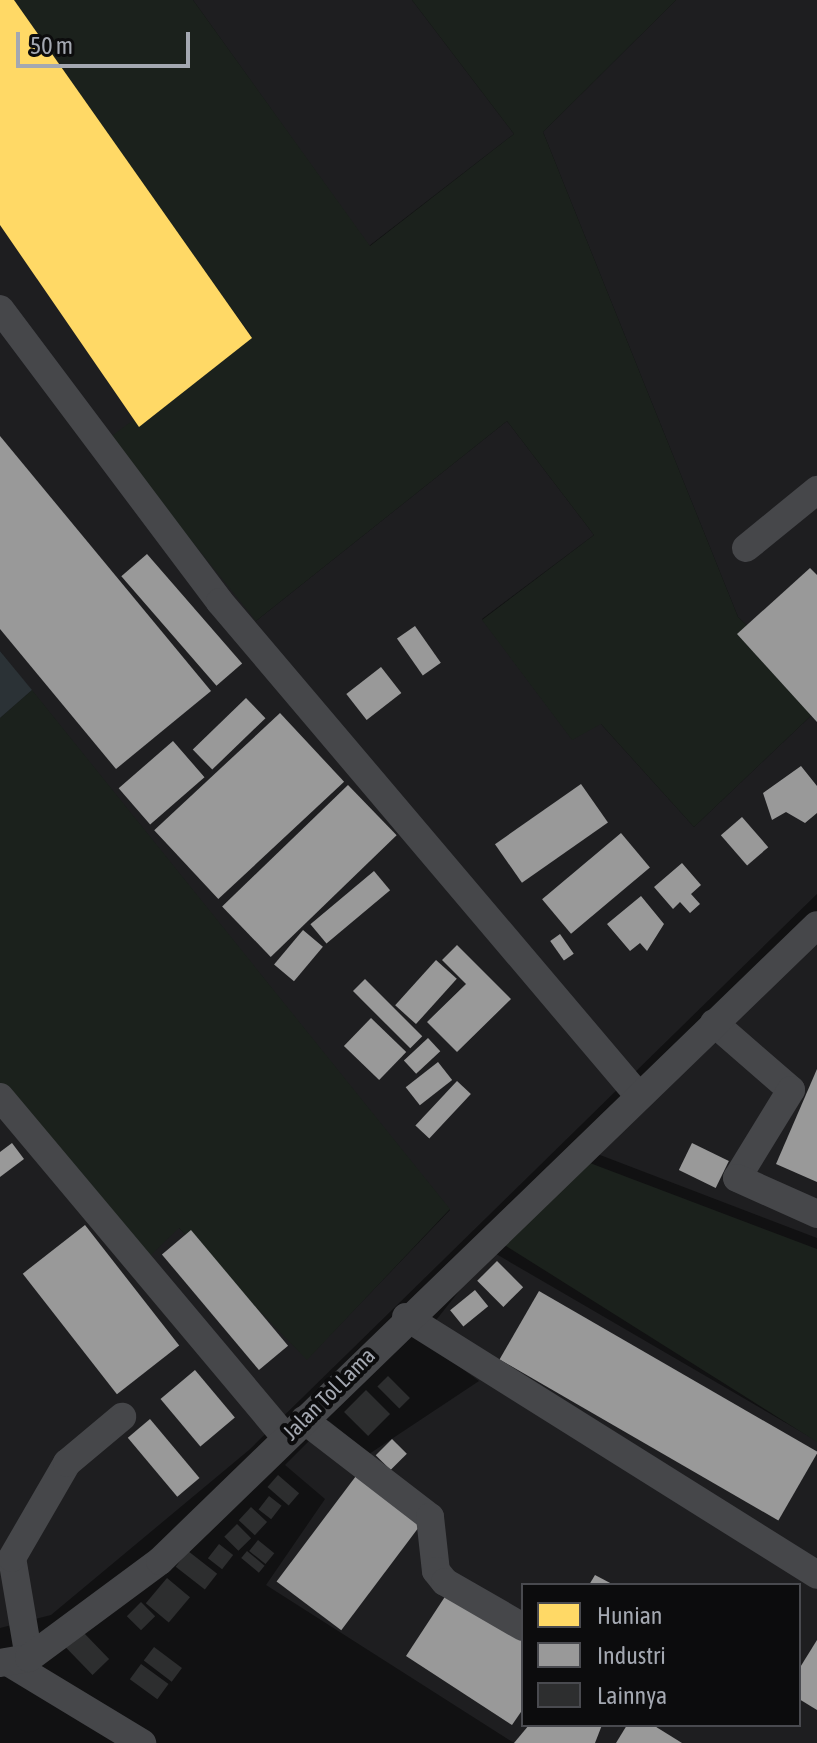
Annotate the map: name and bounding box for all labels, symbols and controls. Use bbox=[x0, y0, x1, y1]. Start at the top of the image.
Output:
scale bar bbox=[20, 16, 194, 66]
text: 50 m bbox=[30, 32, 73, 59]
street label: Jalan Tol Lama bbox=[277, 1342, 381, 1446]
legend bbox=[521, 1583, 801, 1727]
text: Hunian bbox=[597, 1602, 663, 1629]
text: Industri bbox=[597, 1642, 666, 1669]
text: Lainnya bbox=[597, 1682, 667, 1709]

